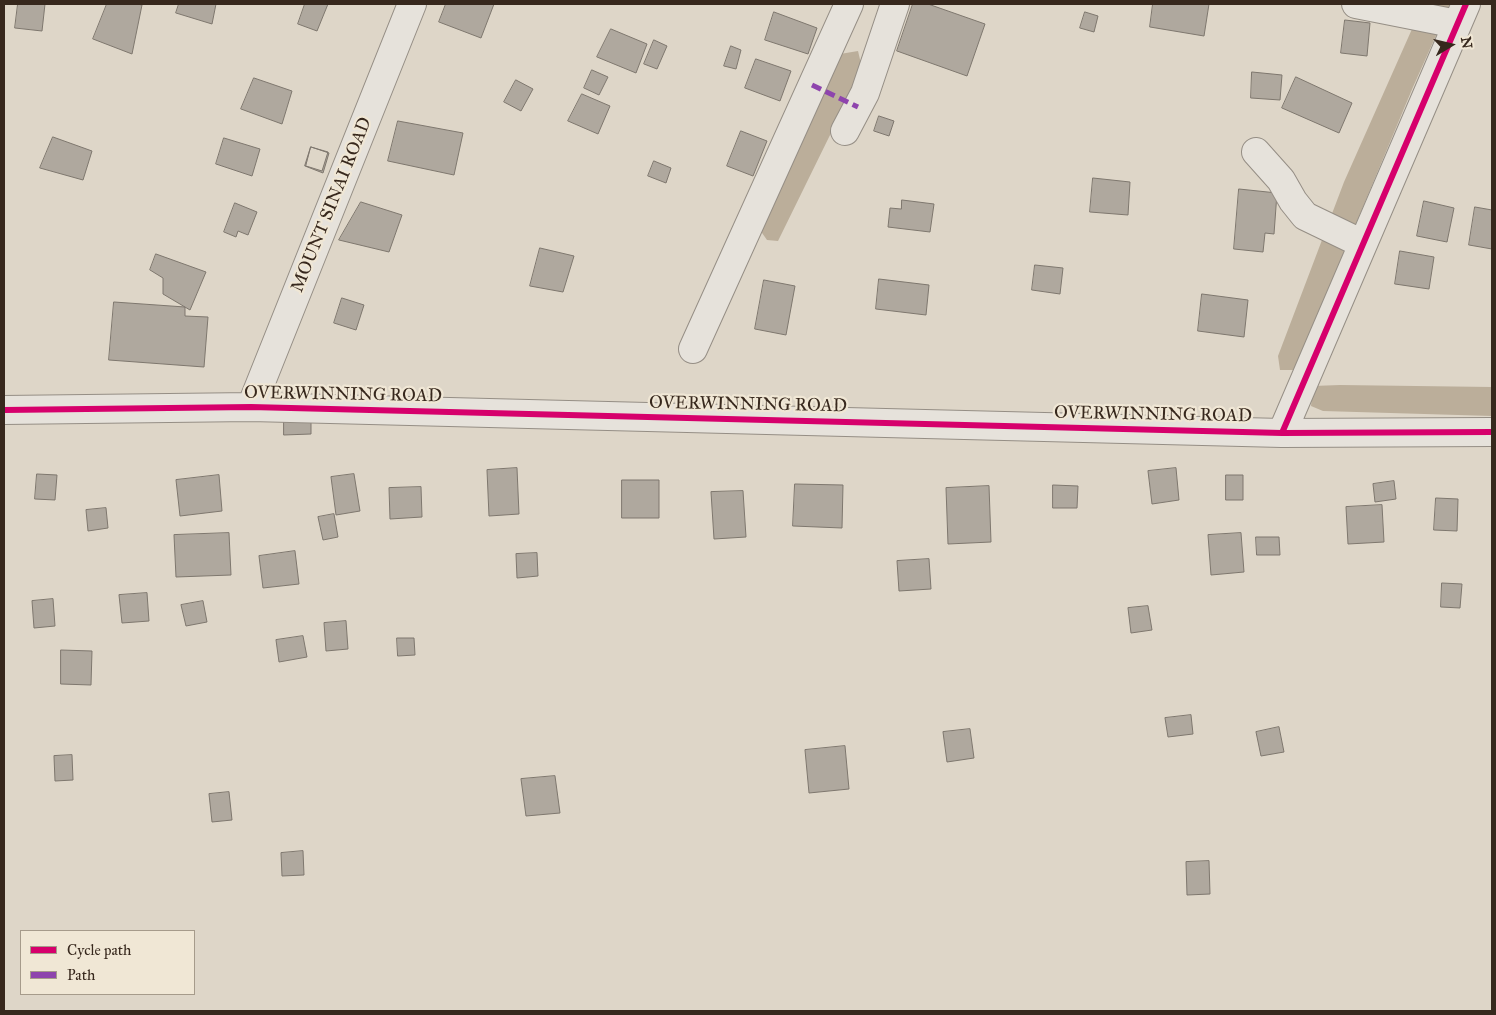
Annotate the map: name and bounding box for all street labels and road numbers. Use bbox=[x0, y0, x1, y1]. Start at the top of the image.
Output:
street label: MOUNT SINAI ROAD bbox=[287, 114, 377, 296]
street label: OVERWINNING ROAD bbox=[244, 382, 442, 408]
street label: OVERWINNING ROAD bbox=[649, 392, 847, 418]
street label: OVERWINNING ROAD bbox=[1054, 402, 1252, 428]

